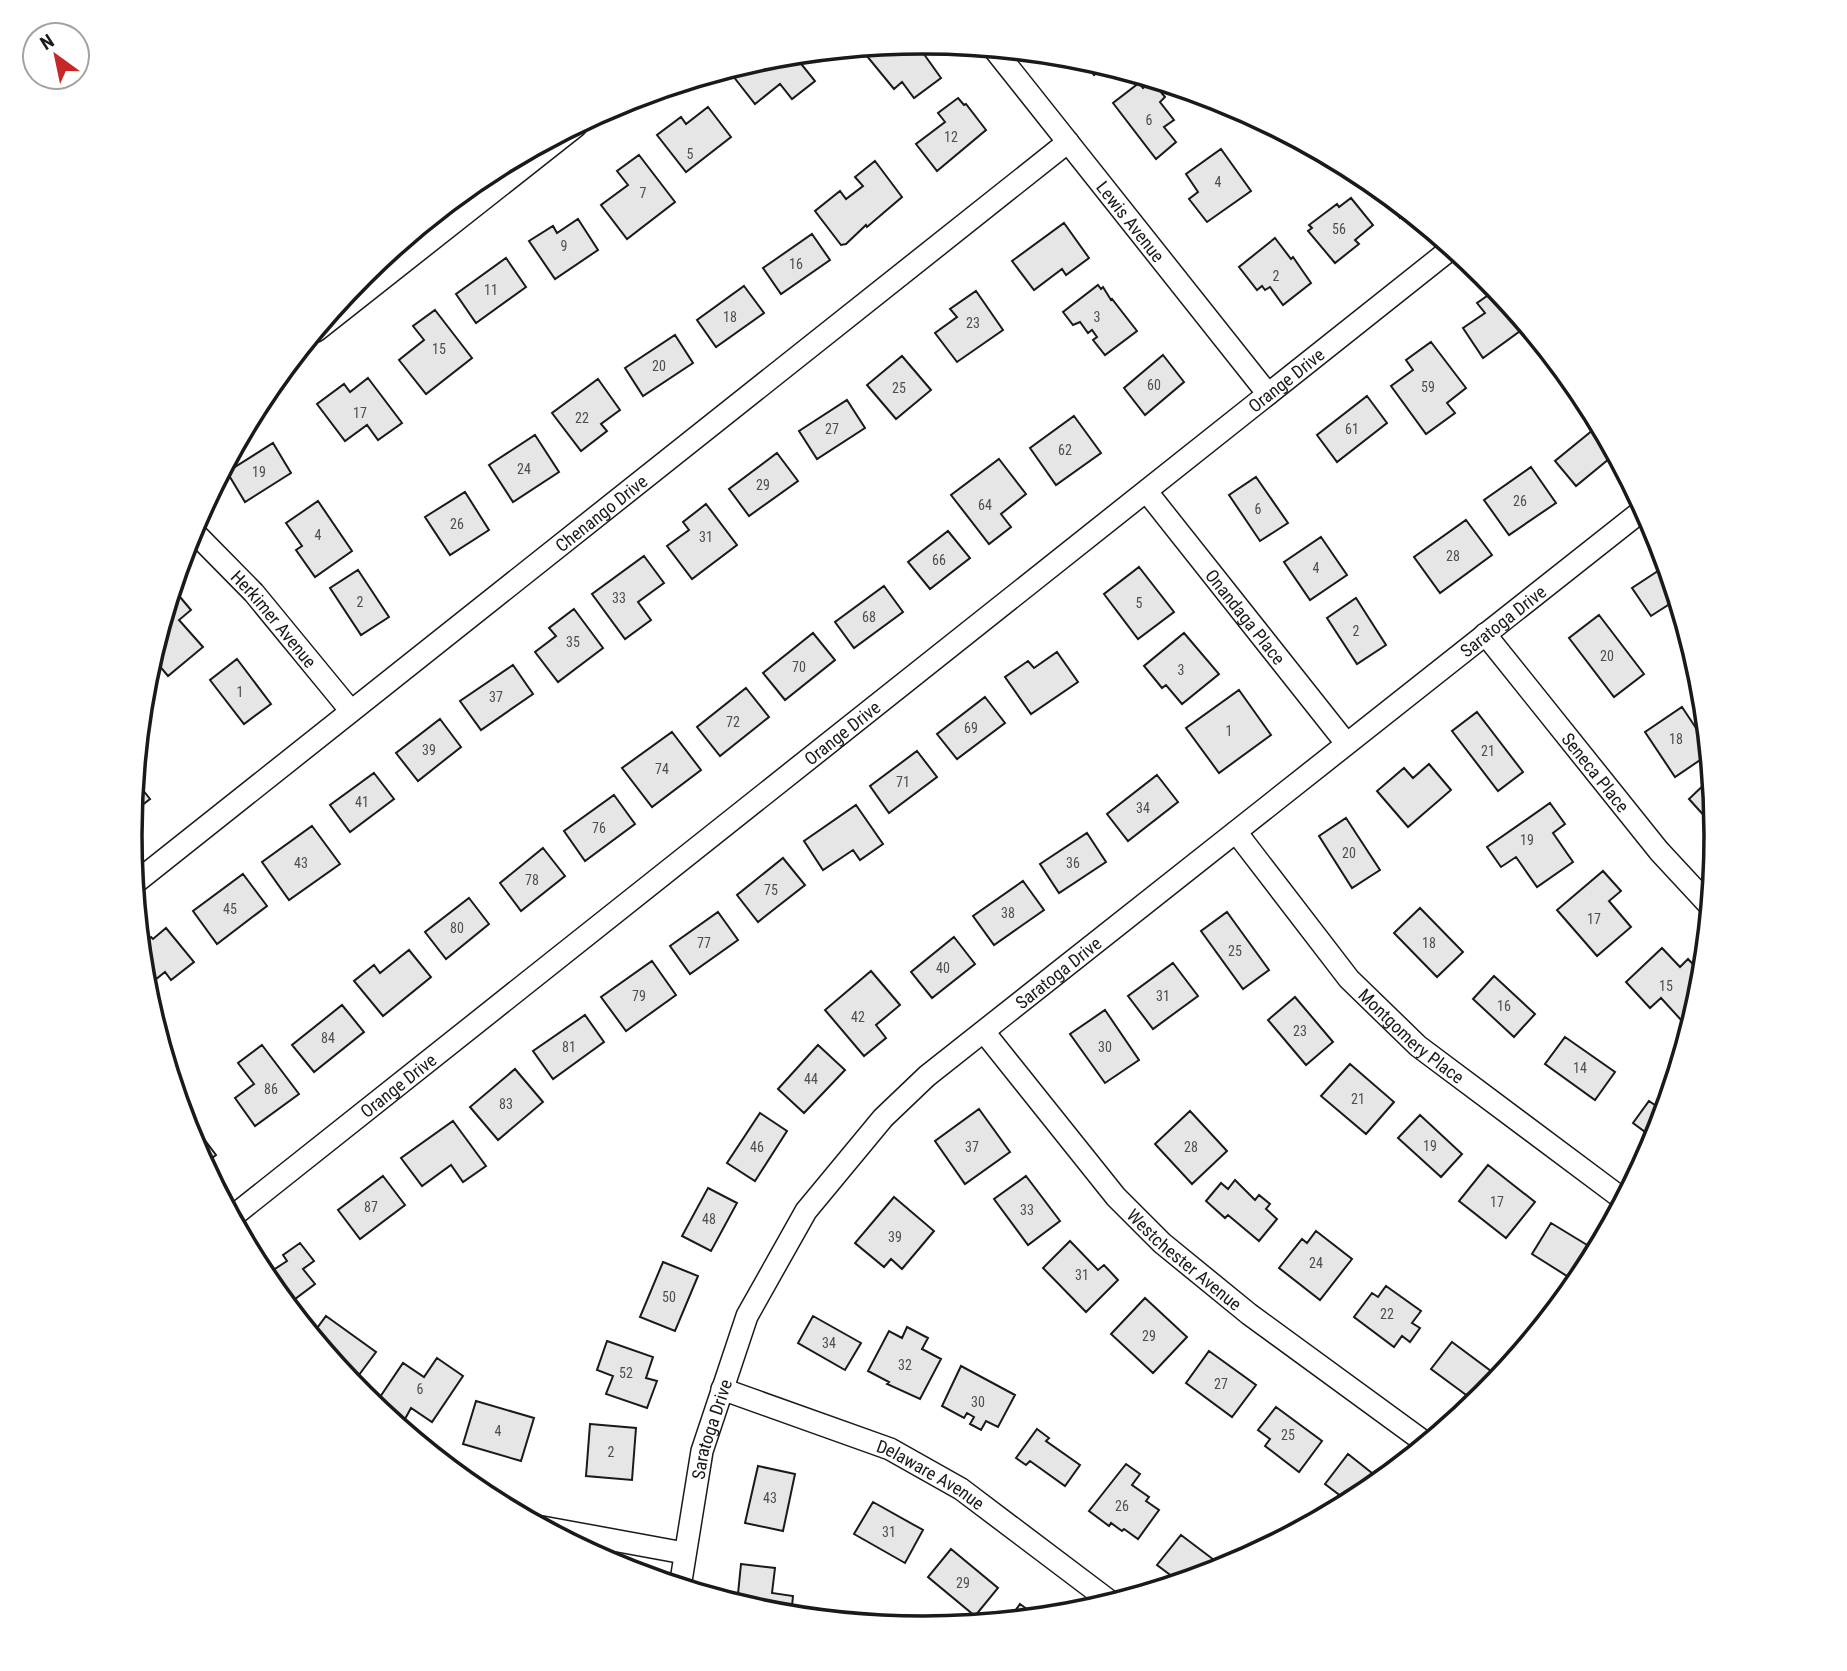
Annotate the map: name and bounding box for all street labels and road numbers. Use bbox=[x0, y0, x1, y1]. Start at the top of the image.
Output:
street label: Lewis Avenue bbox=[1092, 177, 1169, 266]
street label: Orange Drive bbox=[1244, 343, 1328, 416]
street label: Chenango Drive bbox=[551, 470, 651, 556]
street label: Onandaga Place bbox=[1202, 565, 1290, 668]
street label: Herkimer Avenue bbox=[227, 566, 321, 672]
street label: Saratoga Drive bbox=[1456, 580, 1550, 661]
street label: Orange Drive bbox=[800, 696, 884, 769]
street label: Seneca Place bbox=[1558, 728, 1634, 816]
street label: Saratoga Drive bbox=[1011, 932, 1105, 1013]
street label: Montgomery Place bbox=[1354, 984, 1468, 1087]
street label: Orange Drive bbox=[356, 1049, 440, 1122]
street label: Westchester Avenue bbox=[1123, 1204, 1246, 1314]
street label: Saratoga Drive bbox=[687, 1377, 736, 1481]
street label: Delaware Avenue bbox=[874, 1435, 989, 1514]

